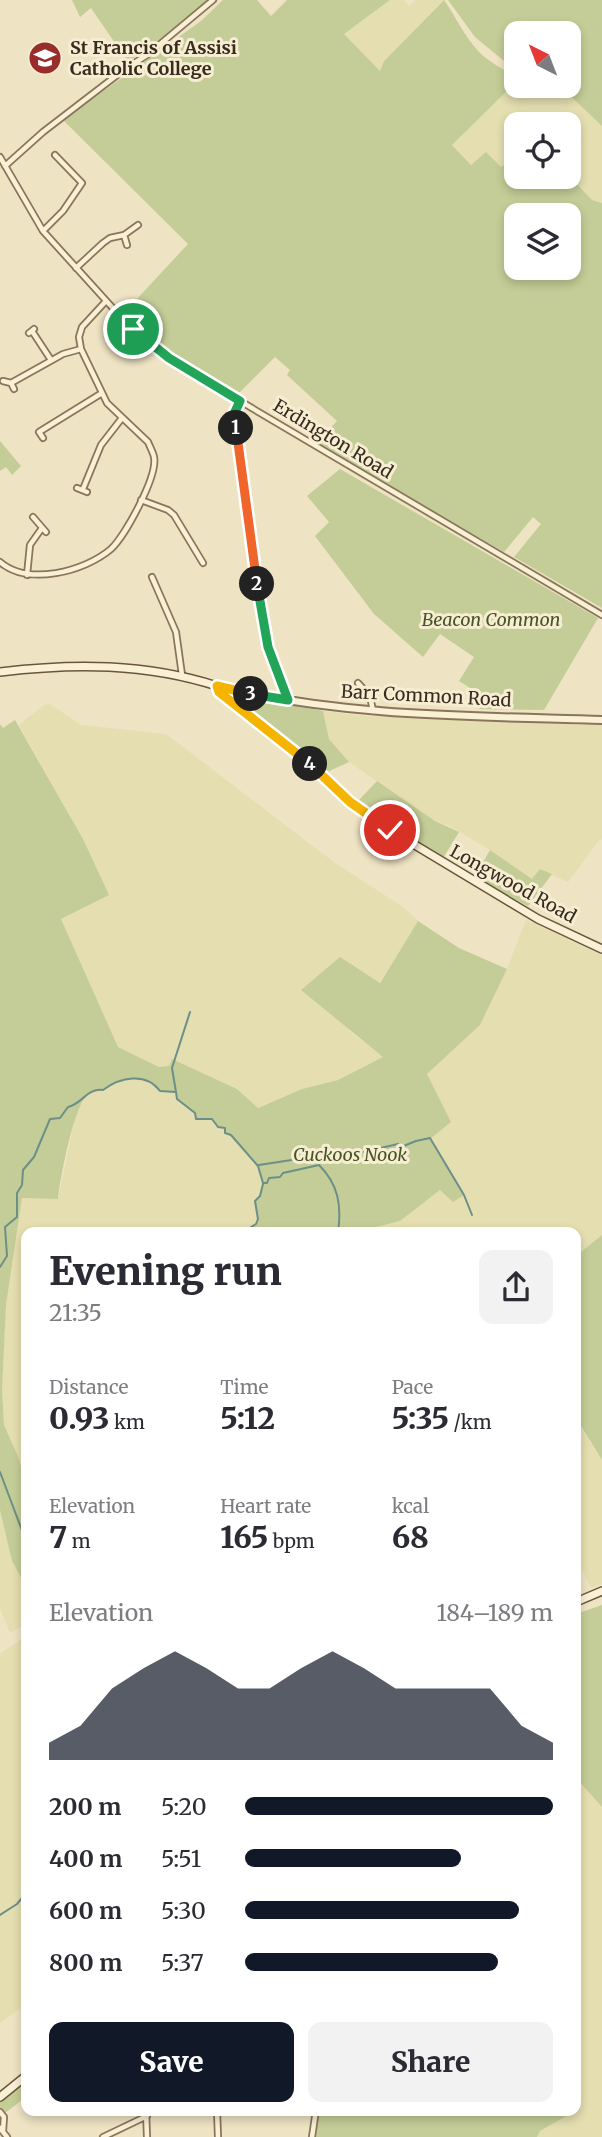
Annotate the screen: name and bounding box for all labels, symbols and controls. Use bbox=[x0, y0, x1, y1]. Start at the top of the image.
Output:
north arrow bbox=[504, 21, 581, 98]
map controls bbox=[504, 21, 581, 280]
place label: St Francis of Assisi Catholic College bbox=[70, 36, 237, 80]
school or university icon: St Francis of Assisi Catholic College bbox=[26, 39, 64, 77]
button: locate bbox=[504, 112, 581, 189]
button: layers bbox=[504, 203, 581, 280]
pin bbox=[103, 299, 163, 359]
icon: arrive bbox=[114, 310, 152, 348]
street label: Erdington Road bbox=[269, 394, 397, 483]
pin: 1 bbox=[218, 410, 254, 446]
text: 1 bbox=[231, 415, 240, 439]
pin: 2 bbox=[240, 566, 274, 602]
text: 2 bbox=[251, 571, 262, 595]
park label: Beacon Common bbox=[422, 608, 560, 631]
pin: 3 bbox=[233, 676, 268, 712]
street label: Barr Common Road bbox=[340, 680, 512, 711]
text: 3 bbox=[245, 681, 256, 705]
pin: 4 bbox=[292, 746, 328, 782]
text: 4 bbox=[303, 751, 316, 775]
pin bbox=[360, 800, 420, 860]
icon: check bbox=[371, 811, 409, 849]
street label: Longwood Road bbox=[446, 839, 581, 928]
park label: Cuckoos Nook bbox=[293, 1143, 407, 1166]
text: Evening run bbox=[49, 1248, 282, 1295]
button: share bbox=[479, 1250, 553, 1324]
text: 21:35 bbox=[49, 1298, 102, 1327]
text: Distance bbox=[49, 1375, 128, 1399]
text: Time bbox=[220, 1375, 269, 1399]
text: Pace bbox=[392, 1375, 433, 1399]
text: 0.93 bbox=[49, 1399, 109, 1437]
text: 5:12 bbox=[220, 1399, 275, 1437]
text: 5:35 bbox=[392, 1399, 449, 1437]
text: km bbox=[109, 1410, 145, 1434]
text: /km bbox=[449, 1410, 492, 1434]
text: Elevation bbox=[49, 1494, 135, 1518]
text: Heart rate bbox=[220, 1494, 311, 1518]
text: kcal bbox=[392, 1494, 429, 1518]
text: 7 bbox=[49, 1518, 67, 1556]
text: 165 bbox=[220, 1518, 268, 1556]
text: 68 bbox=[392, 1518, 429, 1556]
text: m bbox=[67, 1529, 91, 1553]
text: bpm bbox=[268, 1529, 315, 1553]
text: Elevation bbox=[49, 1598, 153, 1627]
text: 184–189 m bbox=[436, 1598, 553, 1627]
text: 200 m bbox=[49, 1792, 121, 1821]
text: 5:20 bbox=[161, 1792, 207, 1821]
text: 400 m bbox=[49, 1844, 123, 1873]
text: 5:51 bbox=[161, 1844, 201, 1873]
text: 600 m bbox=[49, 1896, 122, 1925]
text: 5:30 bbox=[161, 1896, 206, 1925]
text: 800 m bbox=[49, 1948, 122, 1977]
text: 5:37 bbox=[161, 1948, 204, 1977]
button: Save bbox=[49, 2022, 294, 2102]
button: Share bbox=[308, 2022, 553, 2102]

